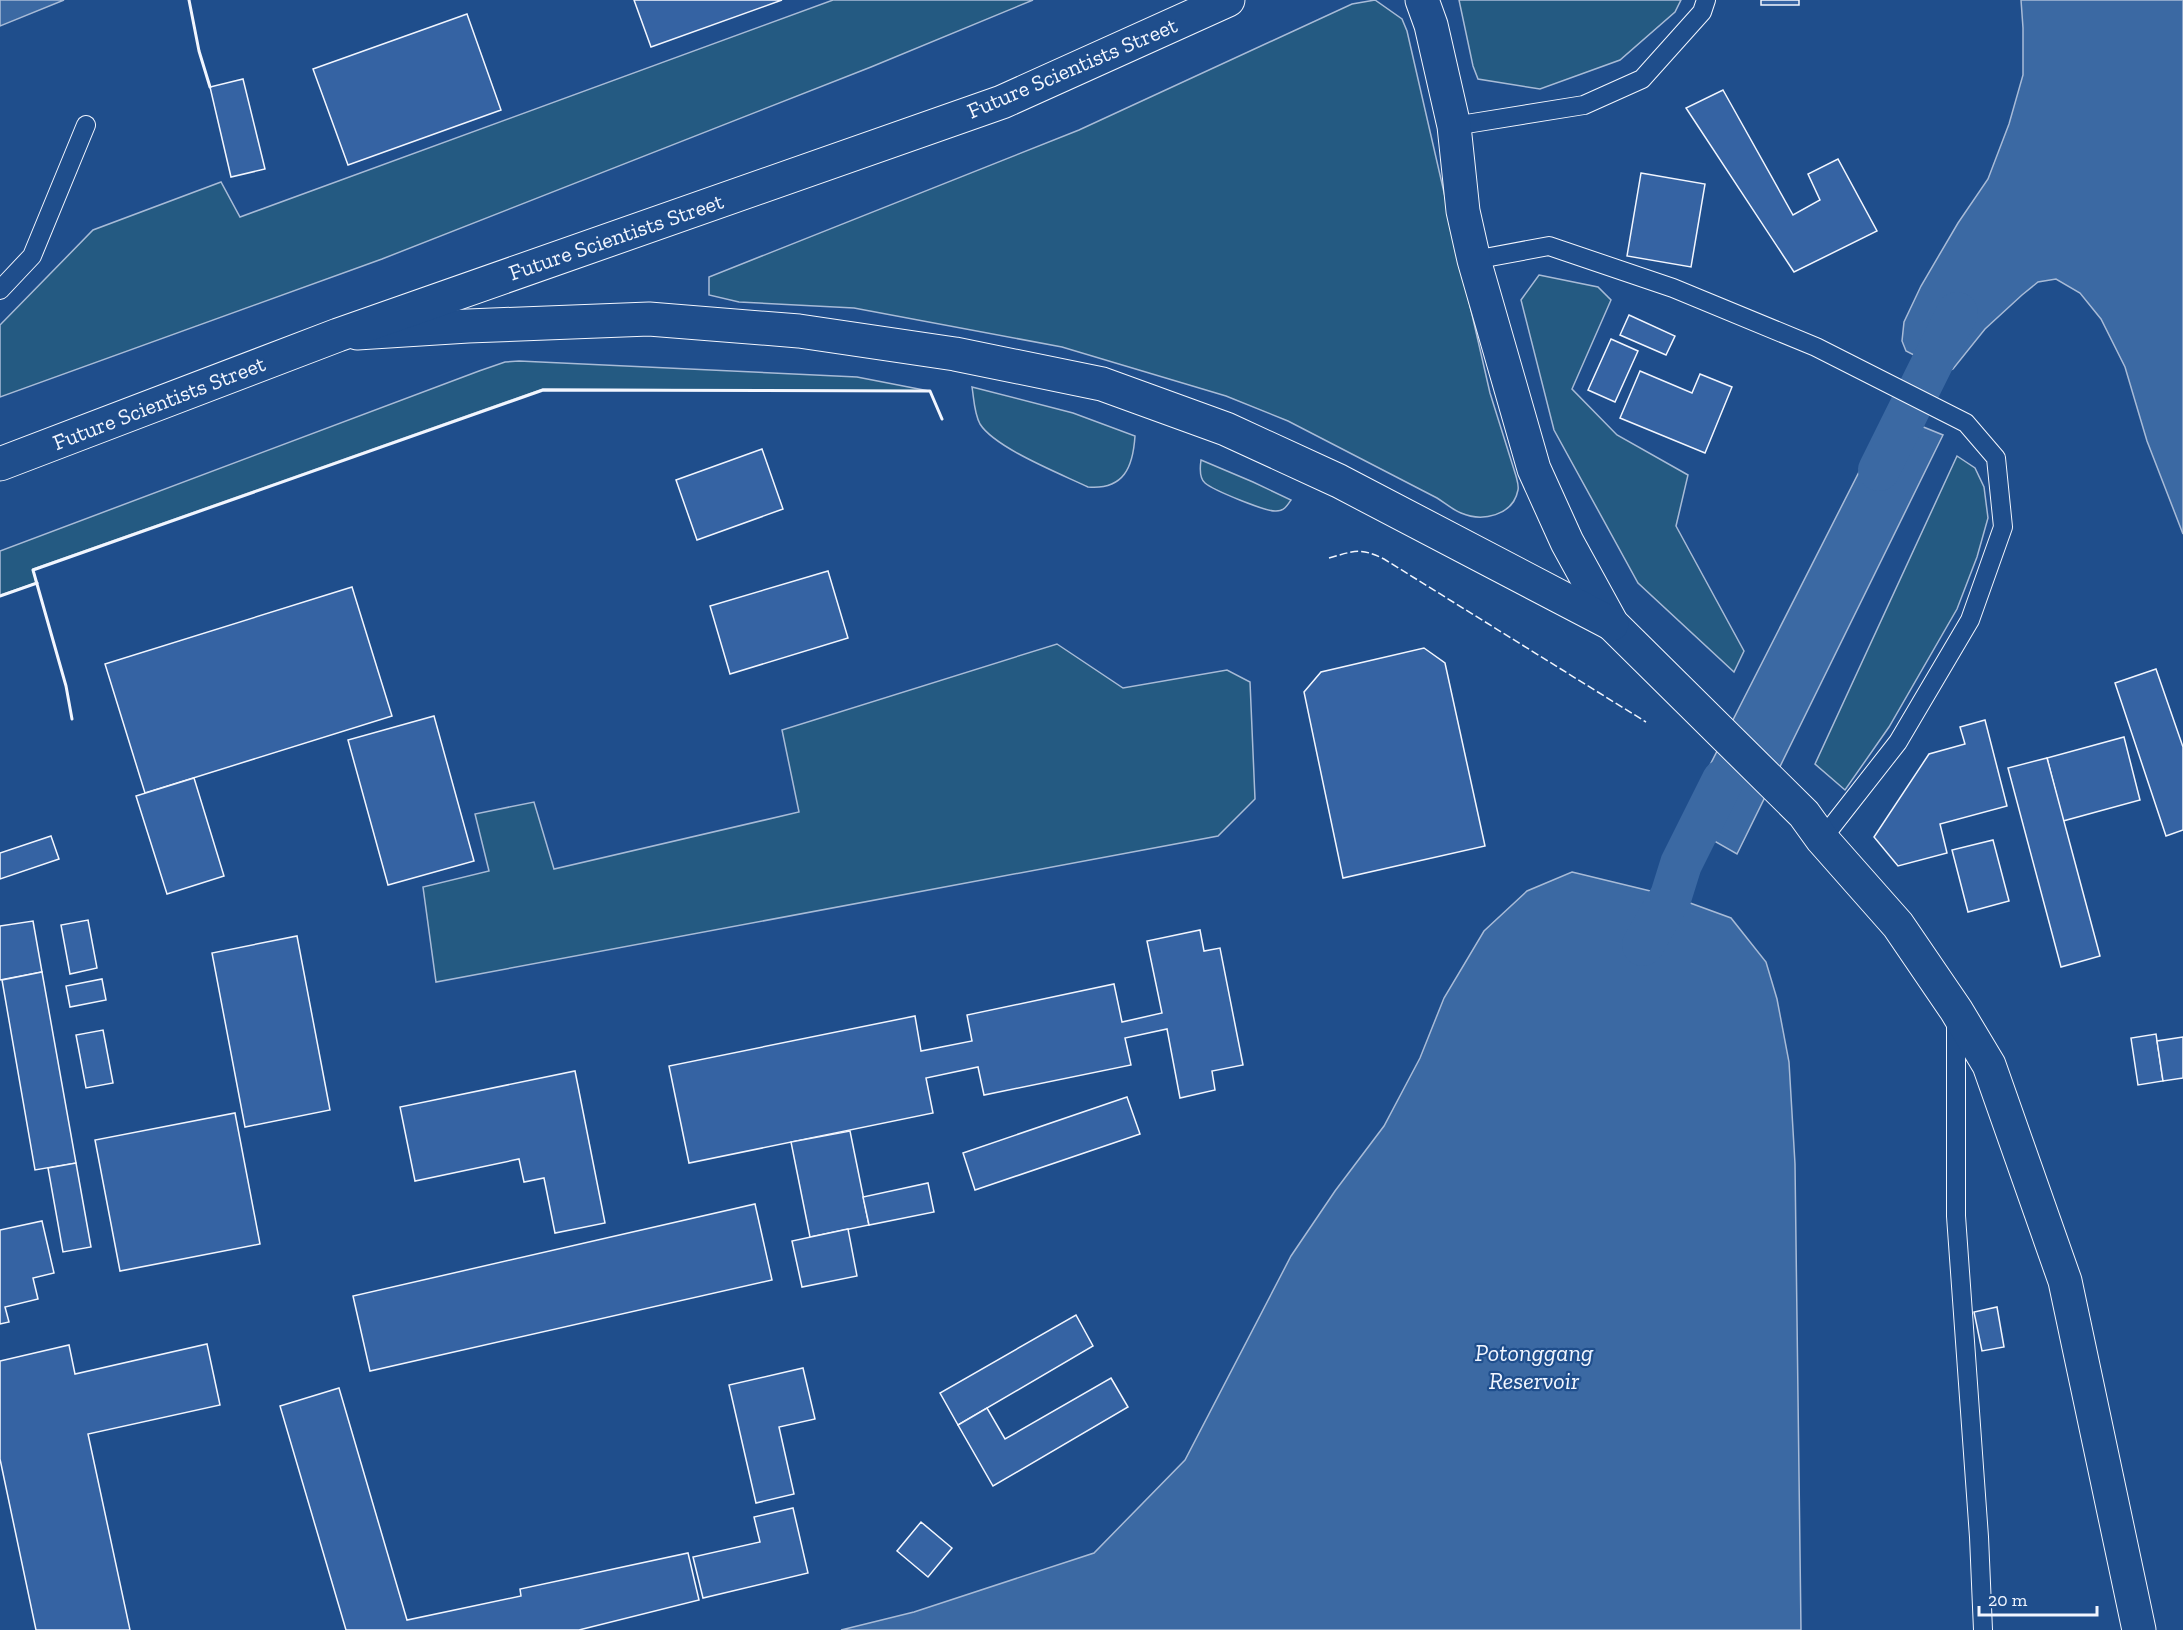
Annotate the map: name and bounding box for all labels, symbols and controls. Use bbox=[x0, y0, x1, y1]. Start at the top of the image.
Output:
street label: Future Scientists Street bbox=[963, 11, 1182, 124]
street label: Future Scientists Street bbox=[505, 187, 728, 286]
street label: Future Scientists Street bbox=[49, 350, 270, 456]
water label: Potonggang Reservoir bbox=[1475, 1338, 1594, 1395]
scale bar bbox=[1979, 1579, 2098, 1617]
text: 20 m bbox=[1988, 1589, 2028, 1611]

